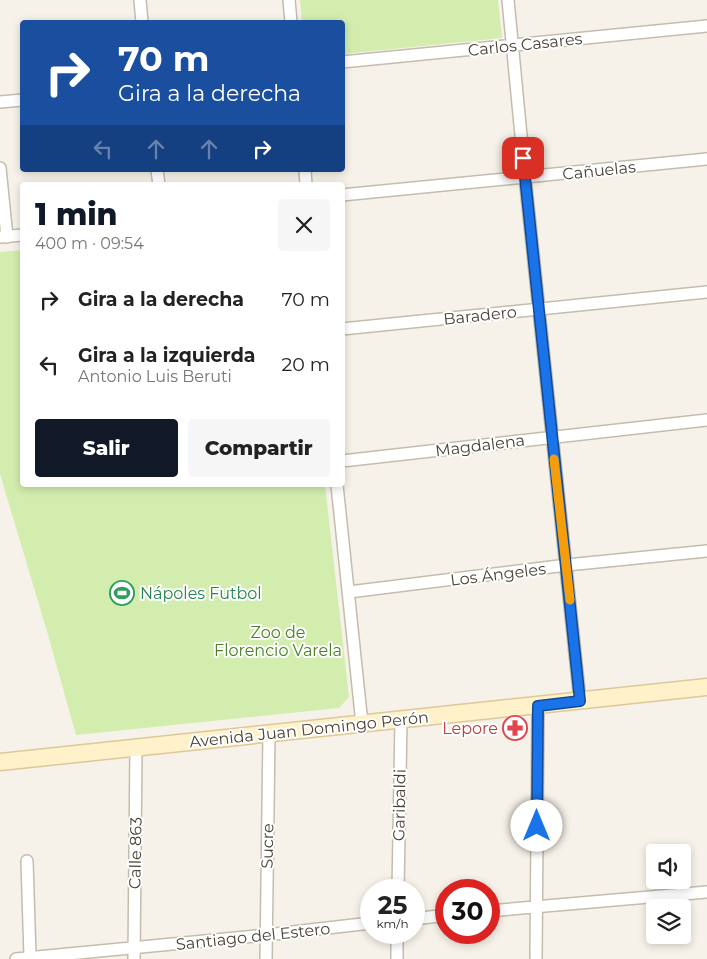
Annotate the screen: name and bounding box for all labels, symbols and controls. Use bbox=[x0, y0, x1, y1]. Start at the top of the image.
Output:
street label: Carlos Casares bbox=[467, 29, 583, 60]
text: 70 m bbox=[118, 37, 209, 80]
icon: right bbox=[35, 40, 100, 105]
text: Gira a la derecha bbox=[118, 80, 301, 107]
icon: left bbox=[89, 135, 117, 163]
icon: ahead bbox=[142, 135, 170, 163]
icon: ahead bbox=[195, 135, 223, 163]
icon: right bbox=[248, 135, 276, 163]
pin bbox=[502, 137, 544, 179]
icon: arrive bbox=[509, 144, 537, 172]
street label: Cañuelas bbox=[562, 157, 637, 184]
text: 1 min bbox=[35, 196, 118, 233]
button: close bbox=[278, 199, 330, 251]
text: 400 m · 09:54 bbox=[35, 234, 144, 253]
icon: right bbox=[35, 286, 63, 314]
text: Gira a la derecha bbox=[78, 288, 244, 311]
text: 70 m bbox=[281, 288, 330, 311]
street label: Baradero bbox=[443, 302, 518, 329]
text: Gira a la izquierda bbox=[78, 344, 256, 367]
icon: left bbox=[35, 351, 63, 379]
text: 20 m bbox=[282, 353, 330, 376]
text: Antonio Luis Beruti bbox=[78, 367, 232, 386]
button: Salir bbox=[35, 419, 178, 477]
button: Compartir bbox=[188, 419, 330, 477]
street label: Magdalena bbox=[434, 431, 526, 460]
street label: Los Ángeles bbox=[449, 559, 547, 590]
sports icon: Nápoles Futbol bbox=[109, 580, 135, 606]
place label: Nápoles Futbol bbox=[140, 584, 262, 603]
park label: Zoo de Florencio Varela bbox=[214, 623, 342, 660]
street label: Avenida Juan Domingo Perón bbox=[188, 707, 430, 752]
pharmacy icon: Lepore bbox=[502, 715, 528, 741]
place label: Lepore bbox=[442, 719, 498, 738]
street label: Garibaldi bbox=[389, 769, 410, 841]
position arrow bbox=[510, 799, 562, 851]
street label: Calle 863 bbox=[125, 817, 146, 889]
street label: Sucre bbox=[258, 823, 277, 869]
map controls bbox=[646, 844, 691, 944]
button: sound bbox=[646, 844, 691, 889]
speed limit sign: 30 bbox=[435, 879, 500, 944]
text: 25 bbox=[378, 890, 407, 920]
button: layers bbox=[646, 899, 691, 944]
text: km/h bbox=[376, 916, 409, 931]
street label: Santiago del Estero bbox=[175, 919, 331, 954]

